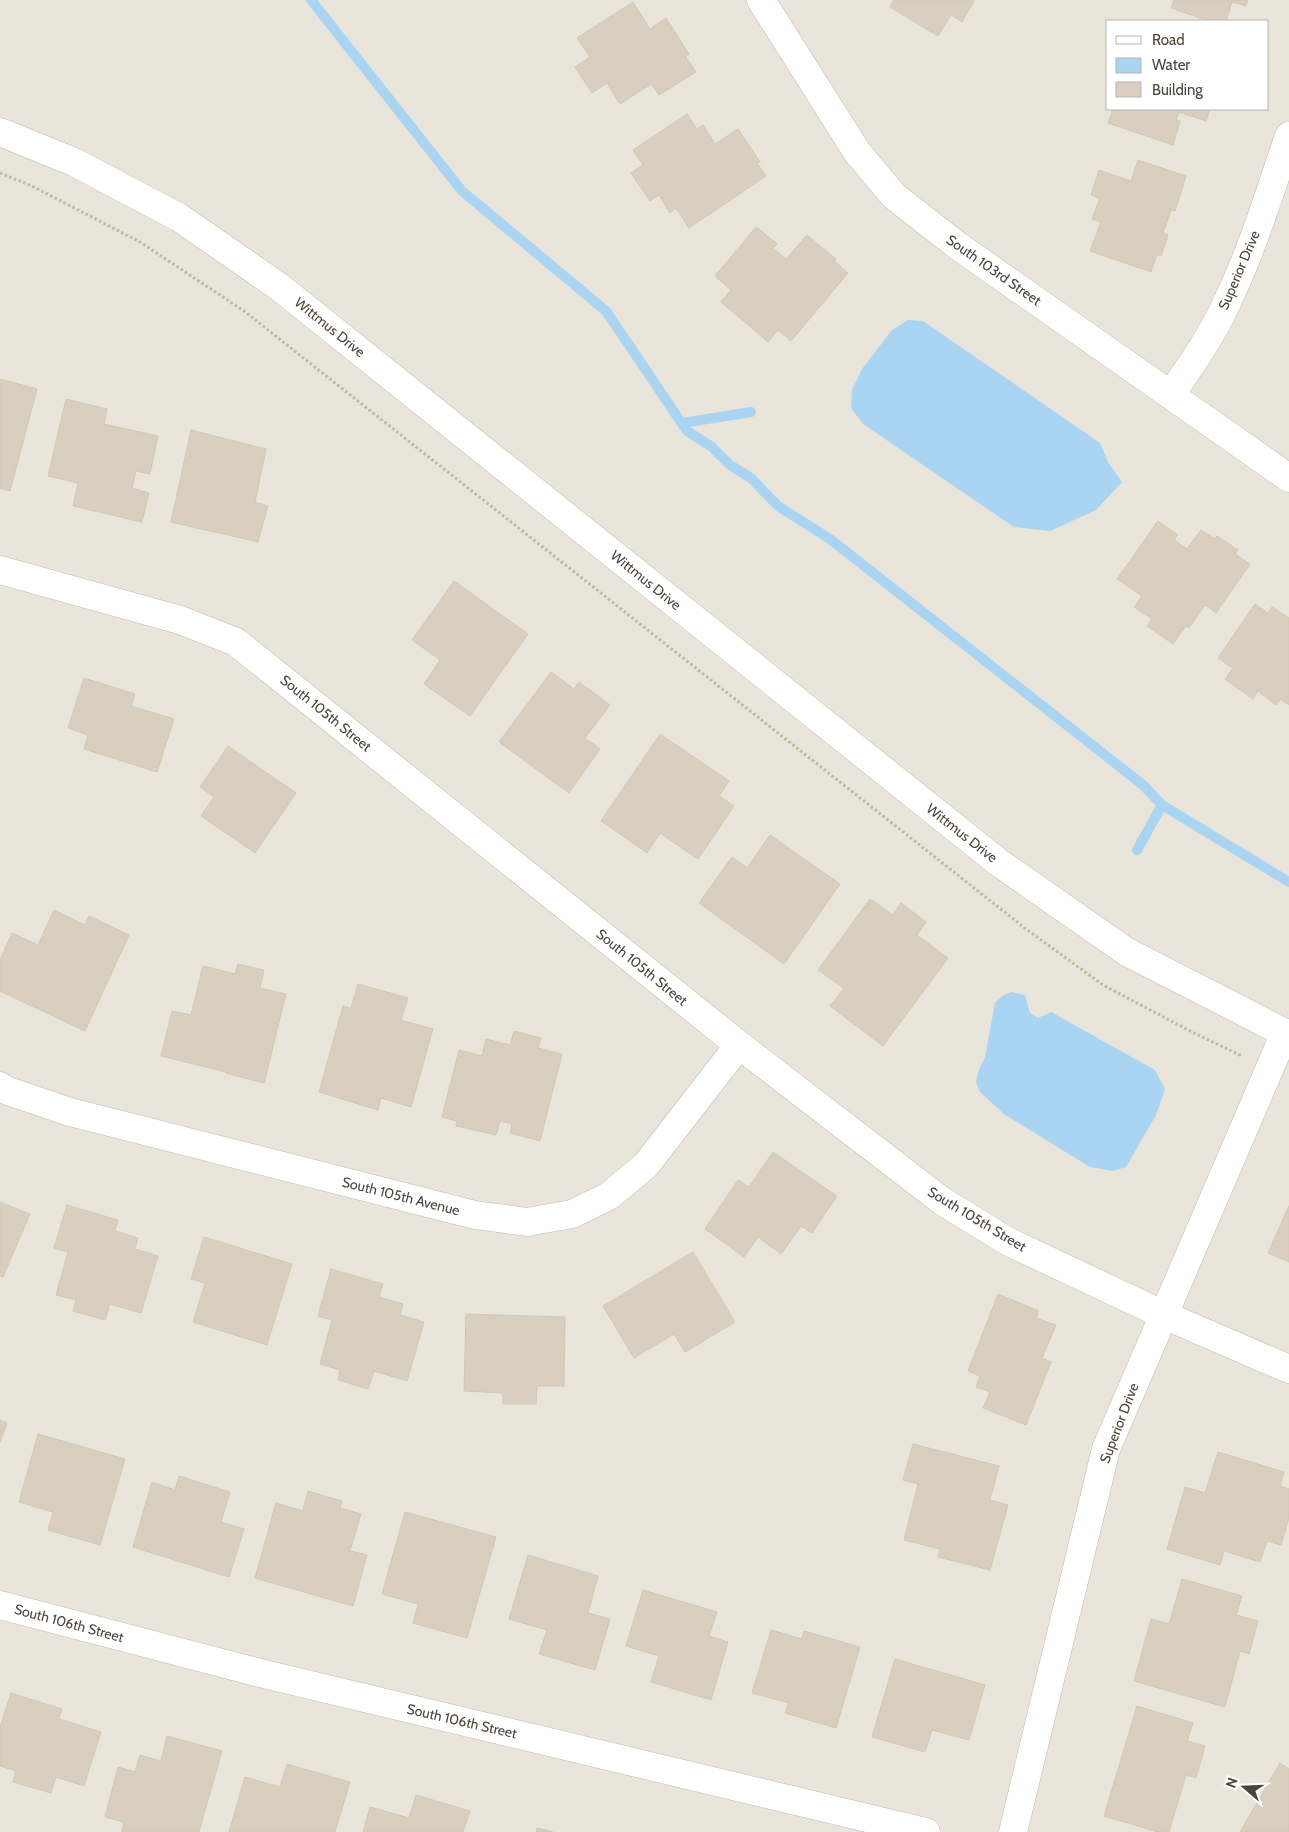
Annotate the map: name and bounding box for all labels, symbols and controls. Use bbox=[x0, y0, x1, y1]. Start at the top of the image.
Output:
legend bbox=[1106, 20, 1269, 110]
text: Road bbox=[1152, 31, 1185, 49]
text: Water bbox=[1152, 56, 1190, 74]
text: Building bbox=[1152, 81, 1203, 99]
street label: Superior Drive bbox=[1214, 228, 1264, 312]
street label: South 103rd Street bbox=[943, 231, 1045, 310]
street label: Wittmus Drive bbox=[291, 293, 369, 361]
street label: Wittmus Drive bbox=[607, 546, 685, 614]
street label: South 105th Street bbox=[277, 671, 375, 755]
street label: Wittmus Drive bbox=[923, 800, 1001, 866]
street label: South 105th Street bbox=[593, 925, 691, 1009]
street label: South 105th Avenue bbox=[340, 1173, 462, 1219]
street label: South 105th Street bbox=[924, 1182, 1030, 1256]
street label: Superior Drive bbox=[1095, 1380, 1143, 1466]
street label: South 106th Street bbox=[12, 1600, 126, 1646]
street label: South 106th Street bbox=[405, 1700, 519, 1742]
north arrow bbox=[1219, 1762, 1269, 1812]
text: N bbox=[1222, 1775, 1242, 1790]

